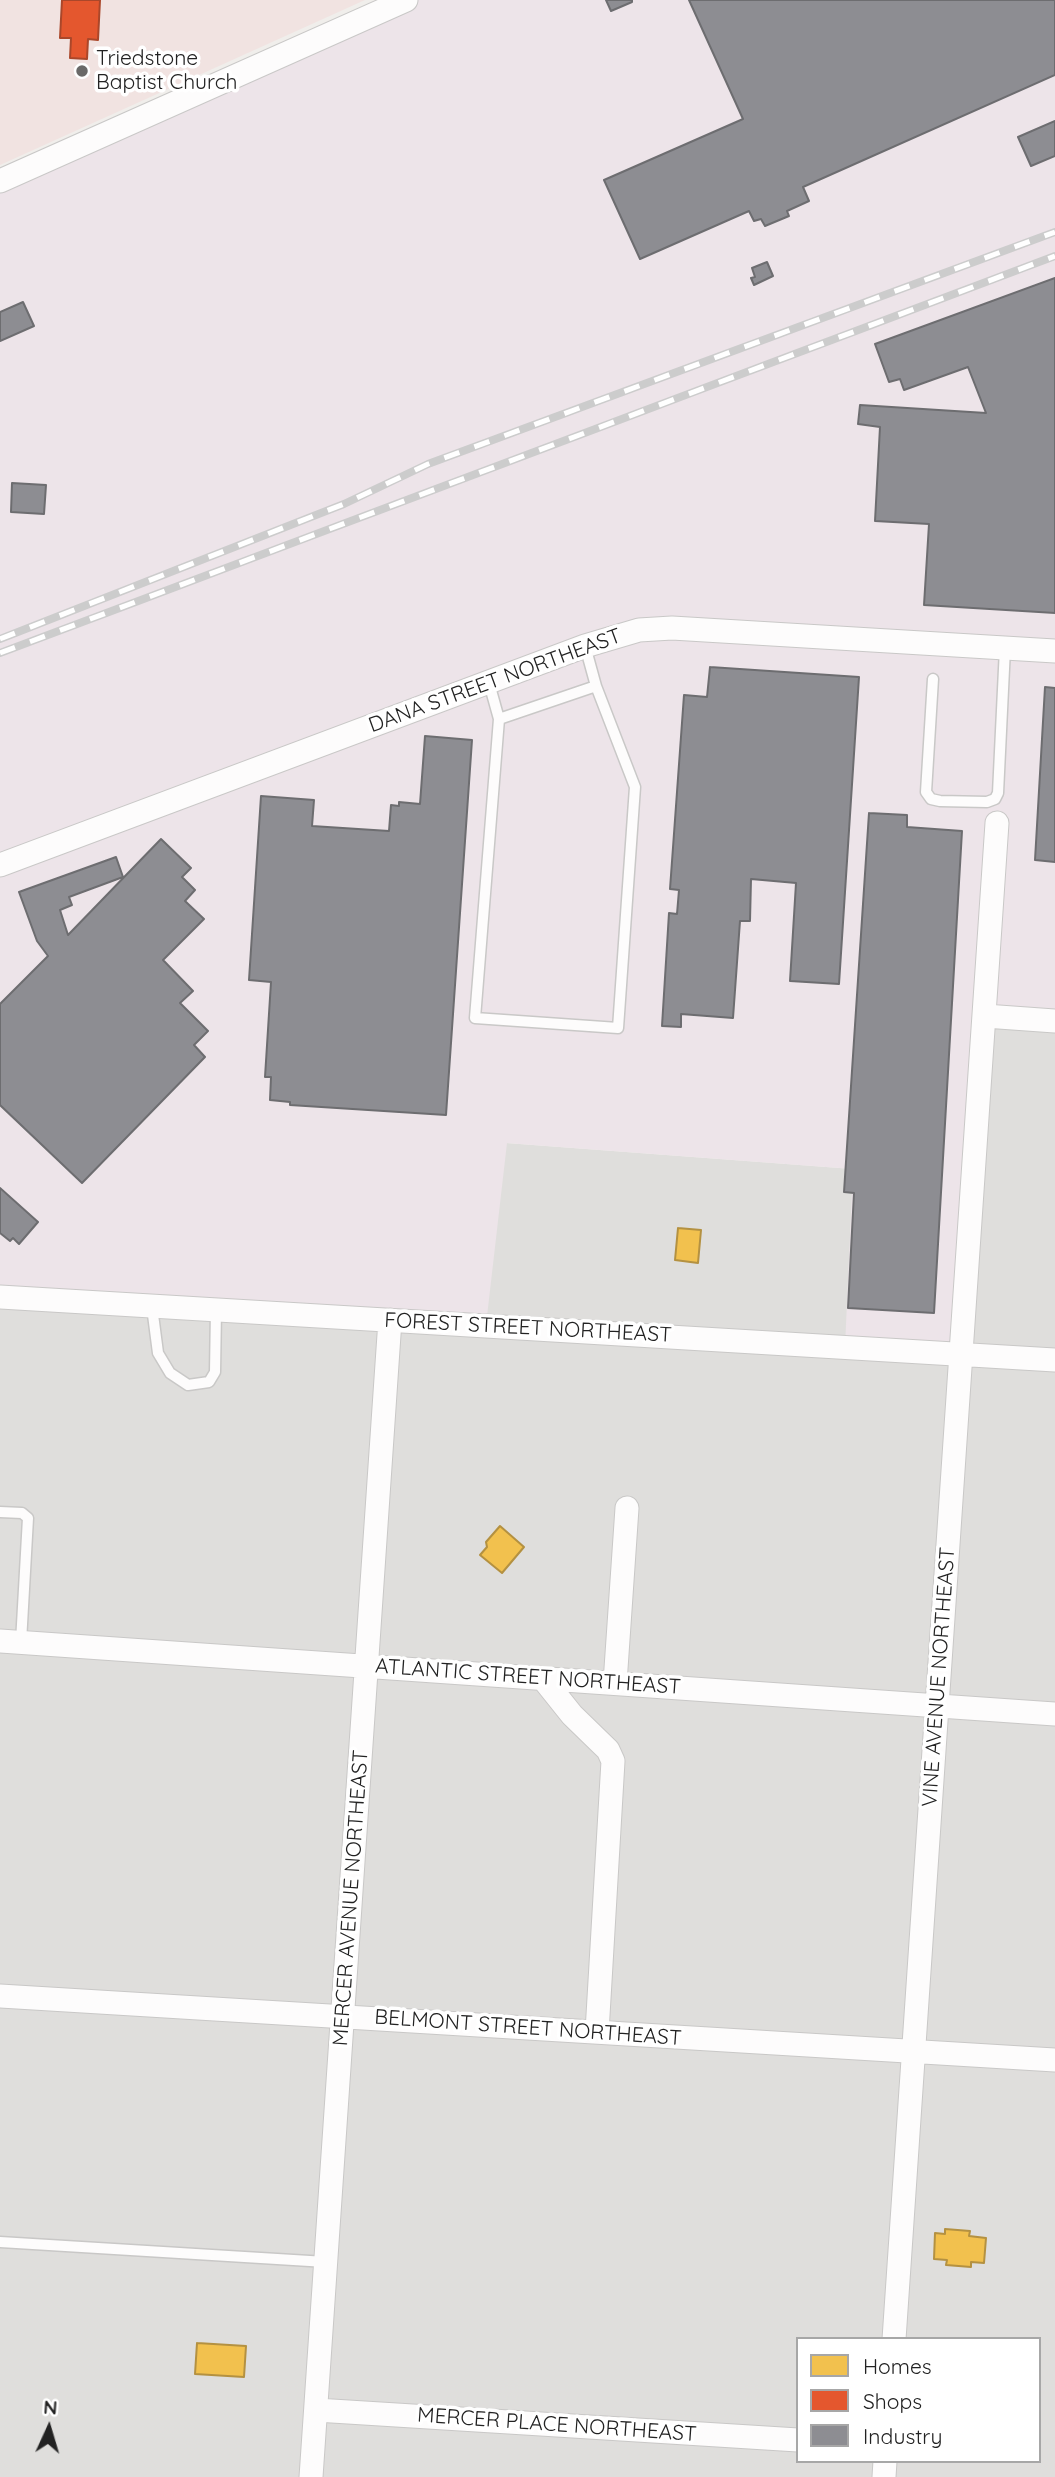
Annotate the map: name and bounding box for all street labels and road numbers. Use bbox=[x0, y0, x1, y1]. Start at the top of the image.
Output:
street label: DANA STREET NORTHEAST bbox=[365, 624, 625, 738]
street label: FOREST STREET NORTHEAST bbox=[384, 1308, 672, 1348]
street label: VINE AVENUE NORTHEAST bbox=[917, 1546, 961, 1808]
street label: ATLANTIC STREET NORTHEAST bbox=[374, 1654, 682, 1700]
street label: MERCER AVENUE NORTHEAST bbox=[328, 1749, 374, 2047]
street label: BELMONT STREET NORTHEAST bbox=[374, 2005, 682, 2051]
street label: MERCER PLACE NORTHEAST bbox=[416, 2403, 698, 2447]

